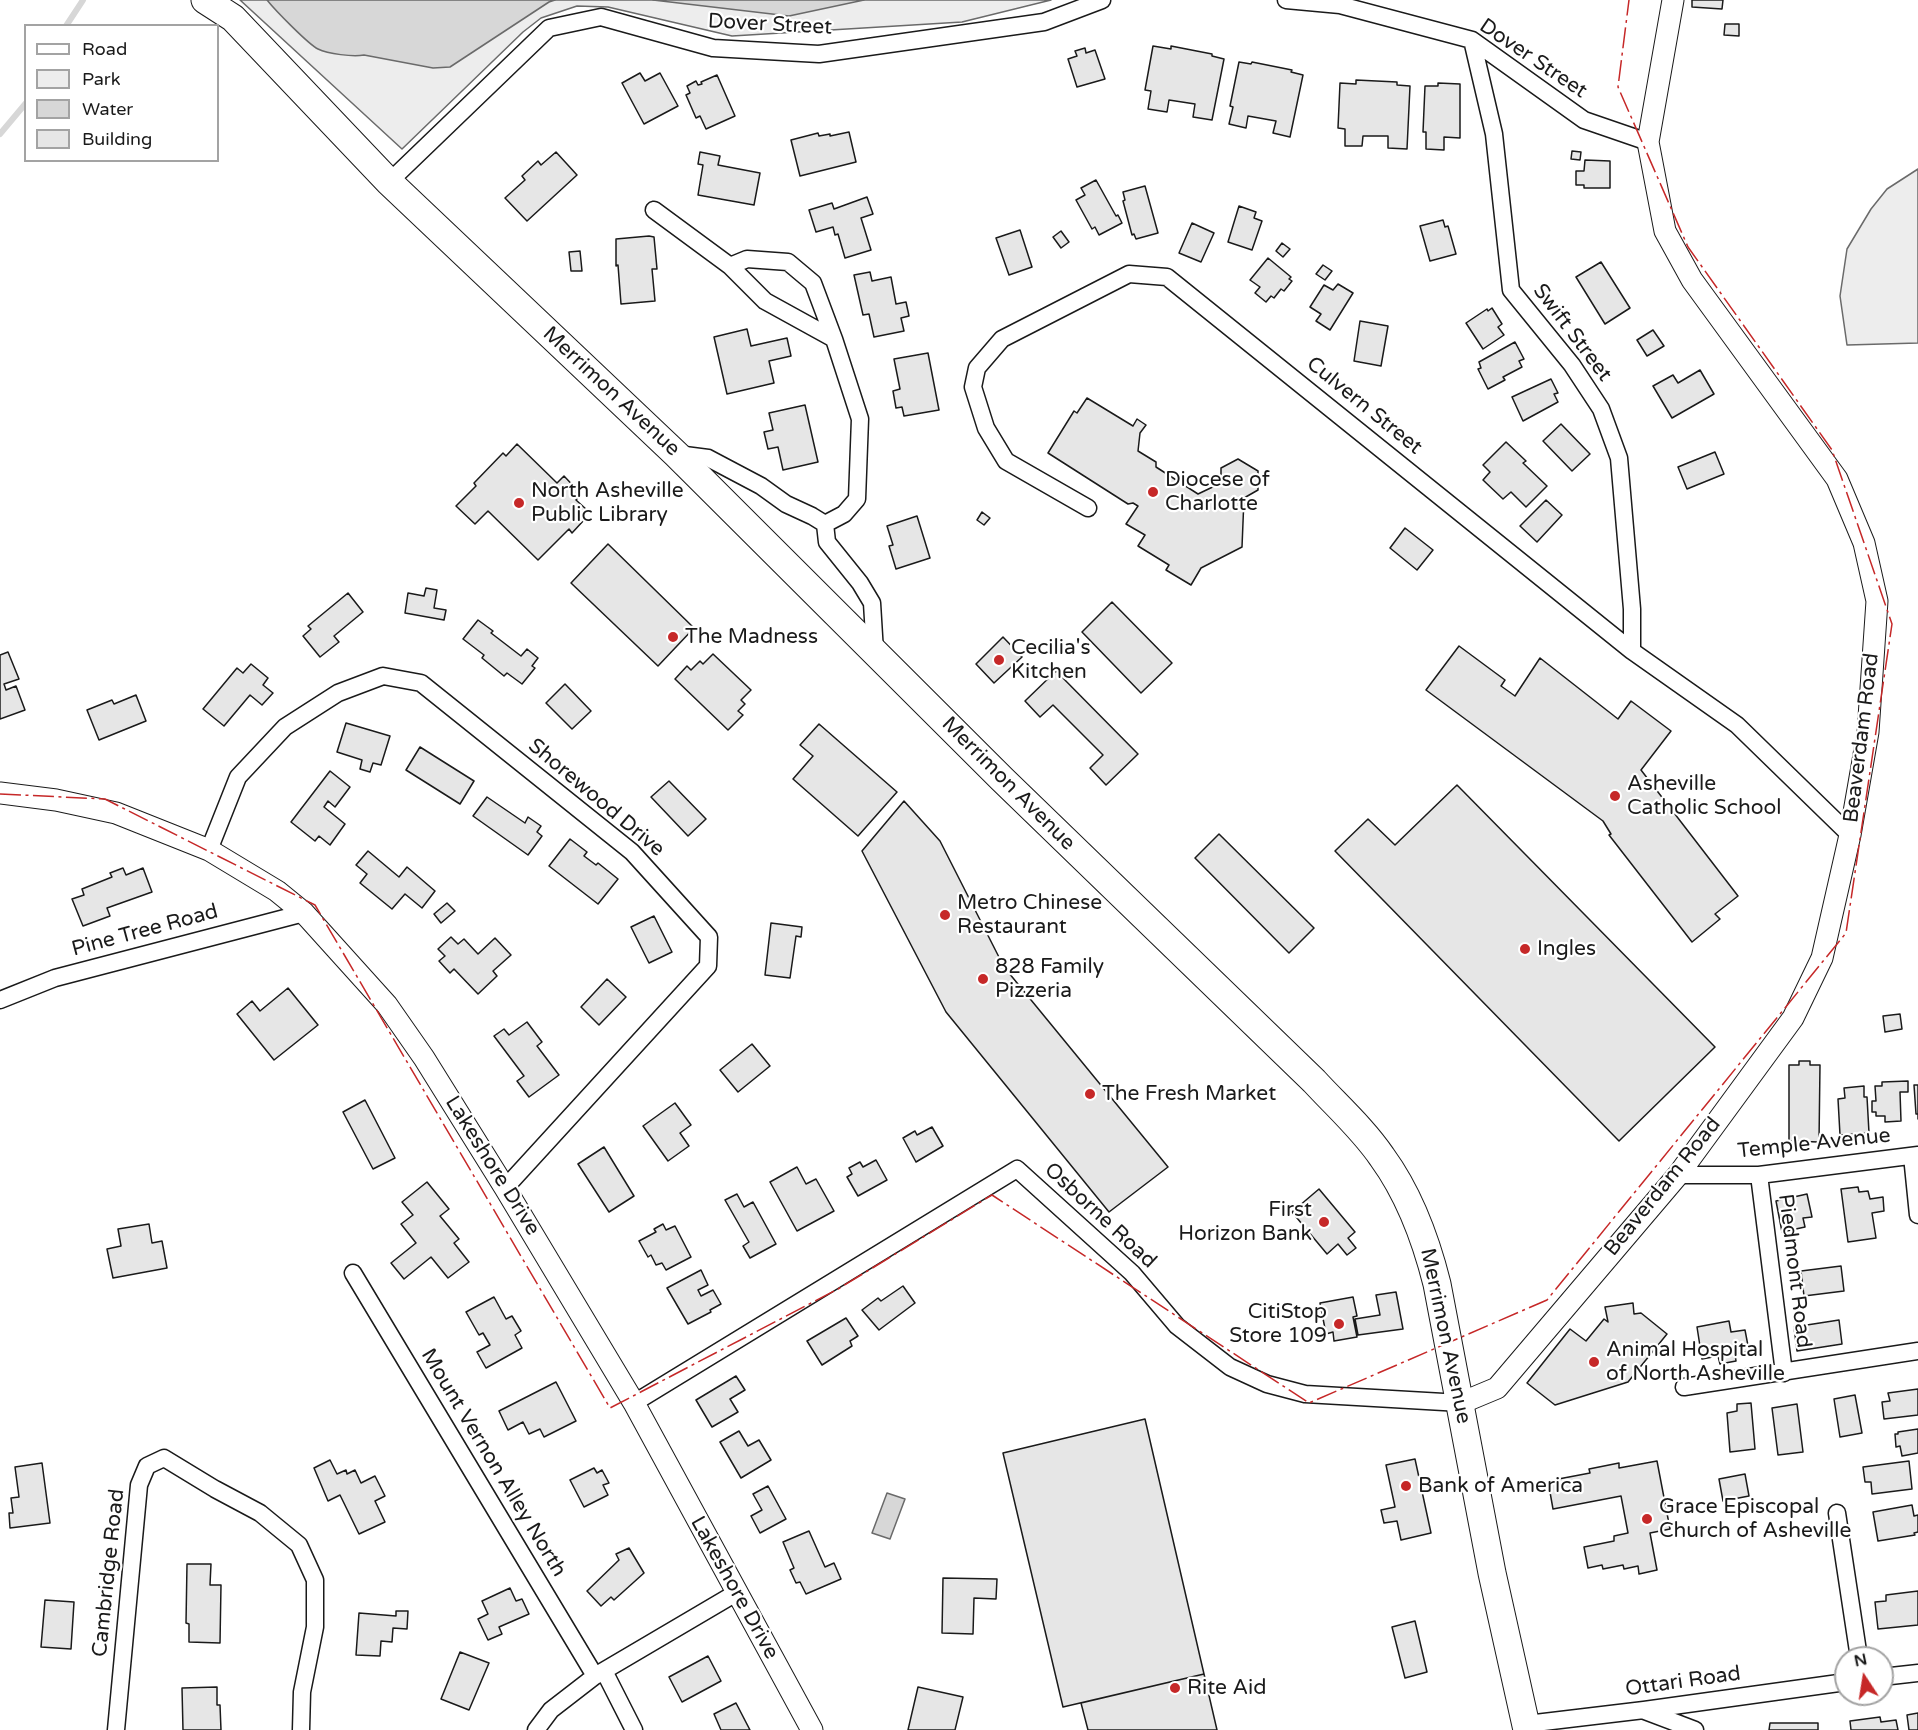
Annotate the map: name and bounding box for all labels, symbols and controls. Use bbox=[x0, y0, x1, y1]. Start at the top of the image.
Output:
street label: Dover Street bbox=[707, 9, 833, 41]
street label: Dover Street bbox=[1474, 14, 1592, 104]
legend bbox=[24, 24, 219, 162]
text: Road bbox=[82, 38, 127, 60]
text: Park bbox=[82, 68, 120, 90]
text: Water bbox=[82, 98, 133, 120]
text: Building bbox=[82, 128, 152, 150]
street label: Swift Street bbox=[1527, 279, 1617, 387]
street label: Merrimon Avenue bbox=[537, 322, 685, 462]
street label: Culvern Street bbox=[1301, 352, 1427, 460]
place label: Diocese of Charlotte bbox=[1165, 467, 1270, 517]
place label: North Asheville Public Library bbox=[531, 478, 684, 528]
marker: Diocese of Charlotte bbox=[1146, 485, 1160, 499]
marker: North Asheville Public Library bbox=[512, 496, 526, 510]
place label: The Madness bbox=[685, 624, 818, 650]
marker: The Madness bbox=[666, 630, 680, 644]
place label: Cecilia's Kitchen bbox=[1011, 635, 1091, 685]
street label: Beaverdam Road bbox=[1839, 652, 1885, 824]
marker: Cecilia's Kitchen bbox=[992, 653, 1006, 667]
street label: Merrimon Avenue bbox=[936, 712, 1080, 856]
street label: Shorewood Drive bbox=[523, 734, 669, 862]
place label: Asheville Catholic School bbox=[1627, 771, 1782, 821]
marker: Asheville Catholic School bbox=[1608, 789, 1622, 803]
place label: Metro Chinese Restaurant bbox=[957, 890, 1102, 940]
street label: Pine Tree Road bbox=[69, 899, 221, 963]
marker: Metro Chinese Restaurant bbox=[938, 908, 952, 922]
place label: Ingles bbox=[1537, 936, 1596, 962]
marker: Ingles bbox=[1518, 942, 1532, 956]
place label: 828 Family Pizzeria bbox=[995, 954, 1104, 1004]
marker: 828 Family Pizzeria bbox=[976, 972, 990, 986]
place label: The Fresh Market bbox=[1102, 1081, 1276, 1107]
marker: The Fresh Market bbox=[1083, 1087, 1097, 1101]
street label: Lakeshore Drive bbox=[439, 1092, 545, 1240]
street label: Beaverdam Road bbox=[1599, 1113, 1727, 1261]
street label: Temple Avenue bbox=[1736, 1123, 1892, 1165]
street label: Osborne Road bbox=[1039, 1158, 1161, 1274]
street label: Piedmont Road bbox=[1772, 1192, 1816, 1350]
place label: First Horizon Bank bbox=[1178, 1197, 1312, 1247]
marker: First Horizon Bank bbox=[1317, 1215, 1331, 1229]
street label: Merrimon Avenue bbox=[1414, 1246, 1476, 1426]
place label: CitiStop Store 109 bbox=[1229, 1299, 1327, 1349]
marker: CitiStop Store 109 bbox=[1332, 1317, 1346, 1331]
place label: Animal Hospital of North Asheville bbox=[1606, 1337, 1785, 1387]
street label: Mount Vernon Alley North bbox=[415, 1344, 571, 1582]
marker: Animal Hospital of North Asheville bbox=[1587, 1355, 1601, 1369]
place label: Bank of America bbox=[1418, 1473, 1583, 1499]
marker: Bank of America bbox=[1399, 1479, 1413, 1493]
street label: Cambridge Road bbox=[88, 1488, 130, 1658]
place label: Grace Episcopal Church of Asheville bbox=[1659, 1494, 1851, 1544]
street label: Lakeshore Drive bbox=[684, 1512, 784, 1664]
marker: Grace Episcopal Church of Asheville bbox=[1640, 1512, 1654, 1526]
north arrow bbox=[1834, 1646, 1894, 1706]
text: N bbox=[1852, 1649, 1869, 1671]
street label: Ottari Road bbox=[1624, 1661, 1742, 1703]
place label: Rite Aid bbox=[1187, 1675, 1266, 1701]
marker: Rite Aid bbox=[1168, 1681, 1182, 1695]

